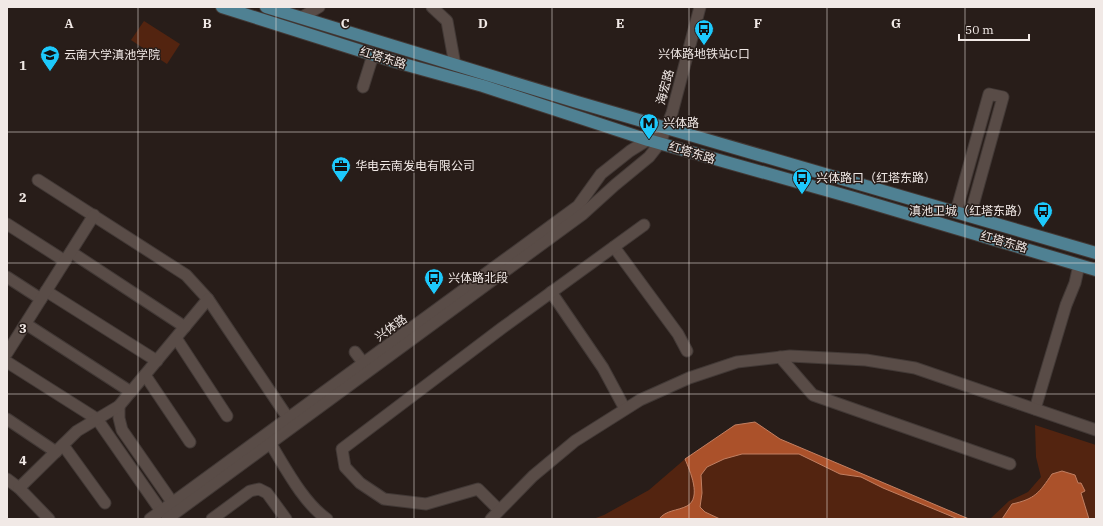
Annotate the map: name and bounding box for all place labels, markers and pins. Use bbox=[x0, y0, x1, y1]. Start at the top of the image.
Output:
bus stop icon: 兴体路地铁站C口 bbox=[693, 18, 715, 46]
school or university icon: 云南大学滇池学院 bbox=[39, 44, 61, 72]
place label: 兴体路地铁站C口 bbox=[658, 46, 750, 61]
place label: 云南大学滇池学院 bbox=[64, 47, 160, 62]
metro station icon: 兴体路 bbox=[638, 112, 660, 140]
place label: 兴体路 bbox=[663, 115, 699, 130]
office icon: 华电云南发电有限公司 bbox=[330, 155, 352, 183]
place label: 华电云南发电有限公司 bbox=[355, 158, 475, 173]
bus stop icon: 兴体路口（红塔东路） bbox=[791, 167, 813, 195]
place label: 兴体路口（红塔东路） bbox=[816, 170, 936, 185]
bus stop icon: 滇池卫城（红塔东路） bbox=[1032, 200, 1054, 228]
place label: 滇池卫城（红塔东路） bbox=[909, 203, 1029, 218]
bus stop icon: 兴体路北段 bbox=[423, 267, 445, 295]
place label: 兴体路北段 bbox=[448, 270, 508, 285]

